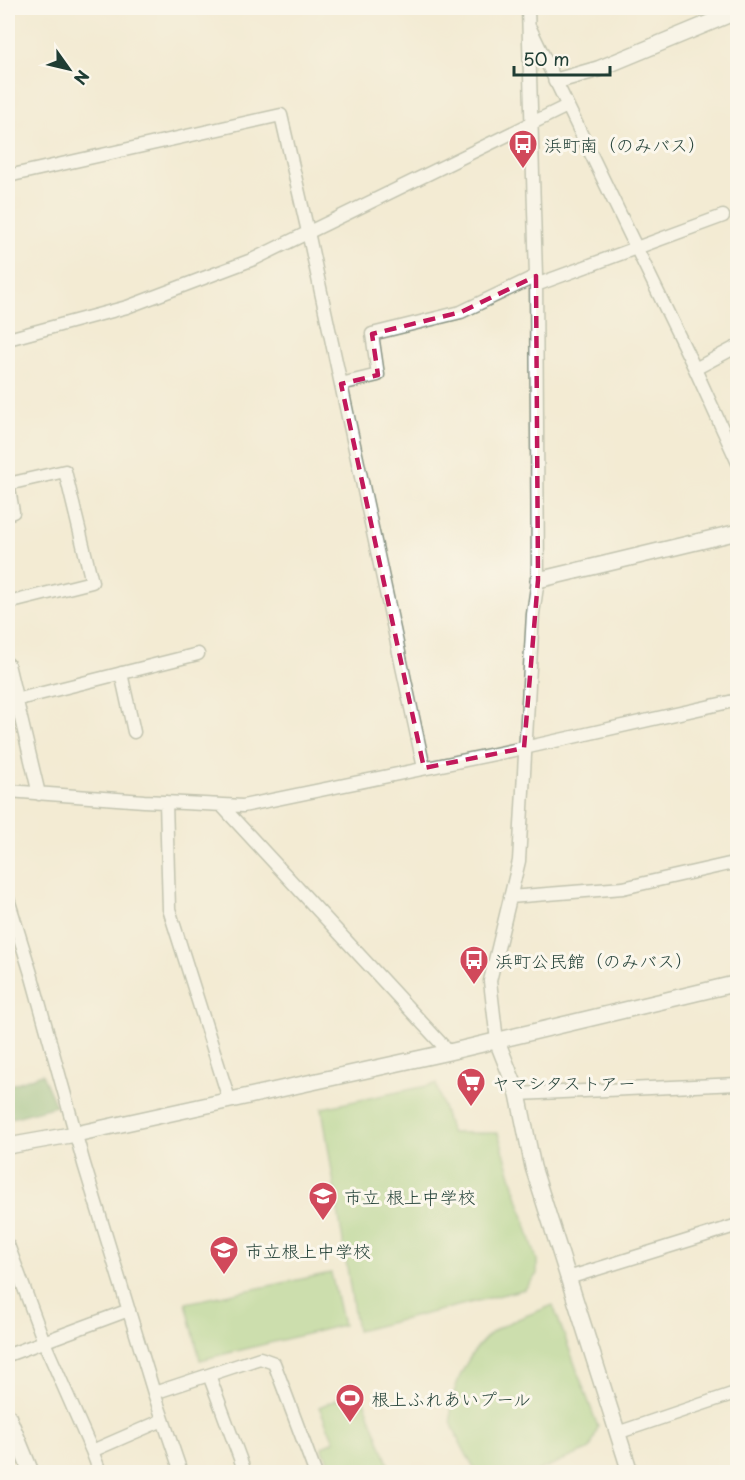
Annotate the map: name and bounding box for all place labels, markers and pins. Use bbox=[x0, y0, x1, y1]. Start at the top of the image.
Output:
bus stop icon: 浜町南（のみバス） bbox=[507, 128, 539, 170]
place label: 浜町南（のみバス） bbox=[544, 131, 706, 158]
bus stop icon: 浜町公民館（のみバス） bbox=[458, 944, 490, 986]
place label: 浜町公民館（のみバス） bbox=[495, 947, 693, 974]
supermarket icon: ヤマシタストアー bbox=[455, 1066, 487, 1108]
place label: ヤマシタストアー bbox=[492, 1069, 636, 1096]
school or university icon: 市立 根上中学校 bbox=[307, 1180, 339, 1222]
place label: 市立 根上中学校 bbox=[344, 1183, 476, 1210]
school or university icon: 市立根上中学校 bbox=[208, 1234, 240, 1276]
place label: 市立根上中学校 bbox=[245, 1237, 371, 1264]
sports icon: 根上ふれあいプール bbox=[334, 1382, 366, 1424]
place label: 根上ふれあいプール bbox=[371, 1385, 531, 1412]

